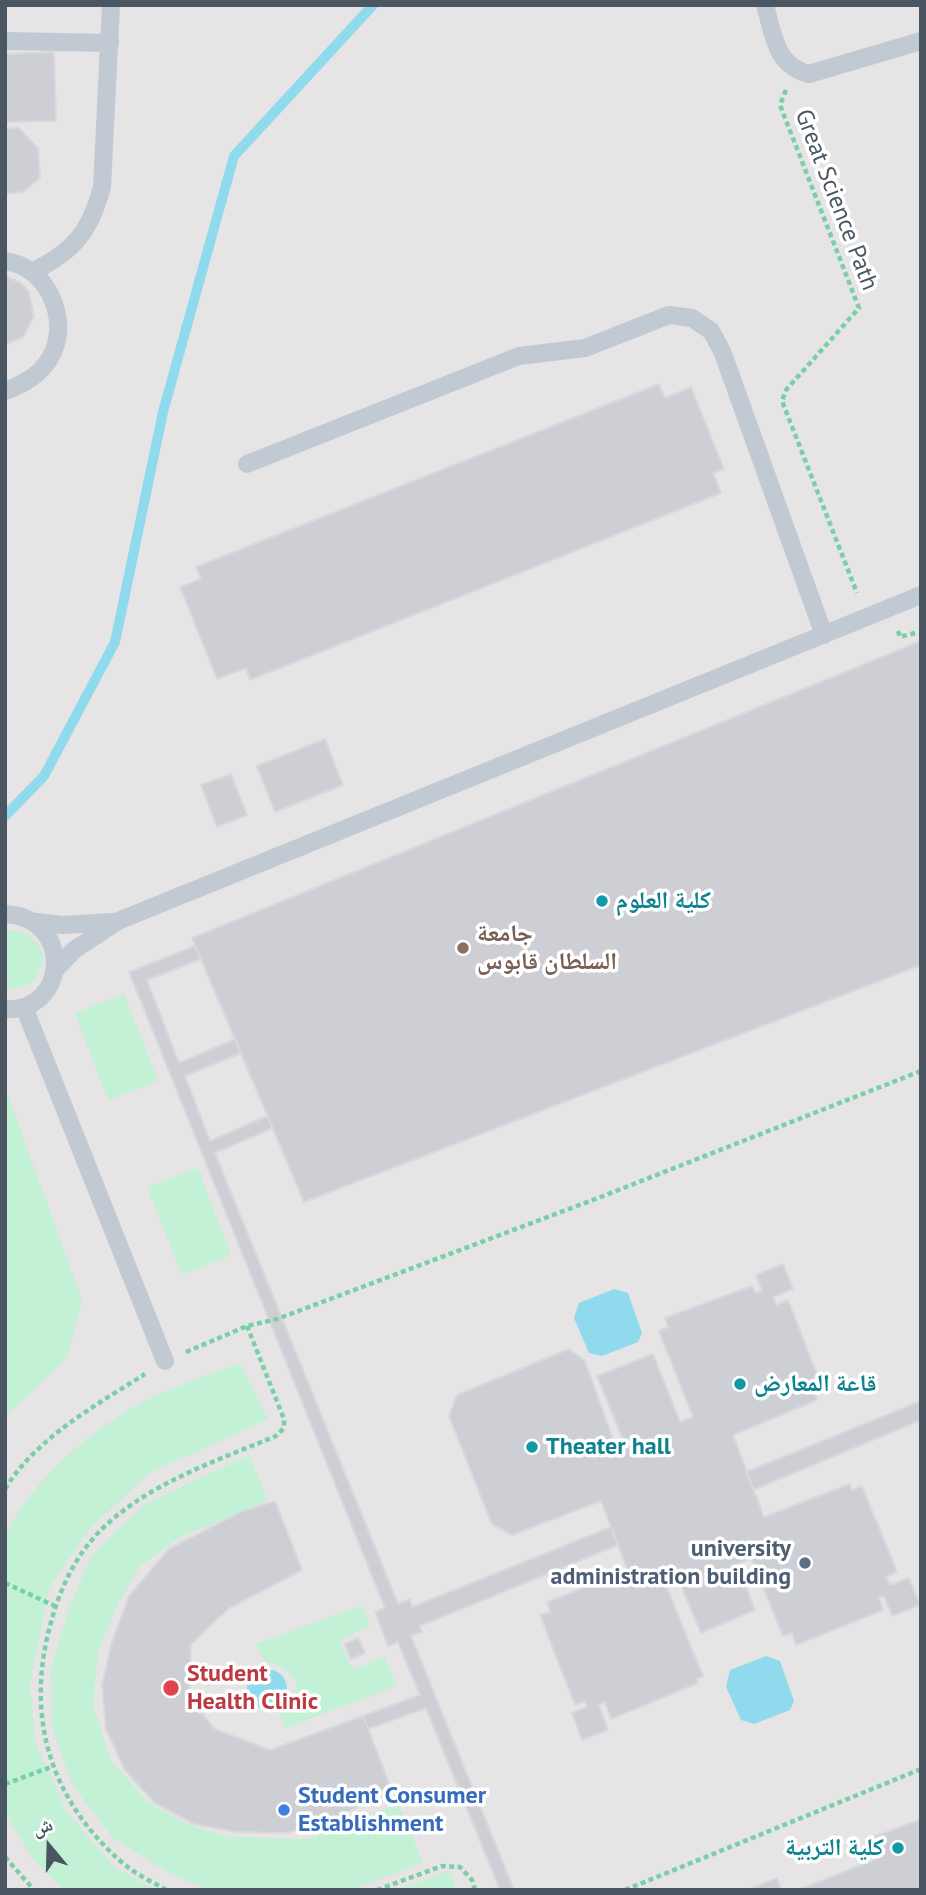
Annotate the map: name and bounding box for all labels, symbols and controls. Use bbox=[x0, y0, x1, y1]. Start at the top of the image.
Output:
street label: Great Science Path bbox=[788, 105, 884, 295]
place label: كلية العلوم bbox=[616, 887, 711, 915]
marker: كلية العلوم bbox=[594, 893, 610, 909]
place label: جامعة السلطان قابوس bbox=[477, 920, 617, 976]
marker: جامعة السلطان قابوس bbox=[455, 940, 471, 956]
place label: قاعة المعارض bbox=[754, 1370, 877, 1398]
marker: قاعة المعارض bbox=[732, 1376, 748, 1392]
place label: Theater hall bbox=[546, 1433, 671, 1461]
marker: Theater hall bbox=[524, 1439, 540, 1455]
place label: university administration building bbox=[551, 1535, 791, 1591]
marker: university administration building bbox=[797, 1555, 813, 1571]
place label: Student Health Clinic bbox=[187, 1660, 318, 1716]
marker: Student Health Clinic bbox=[161, 1678, 181, 1698]
place label: Student Consumer Establishment bbox=[298, 1782, 486, 1838]
marker: Student Consumer Establishment bbox=[276, 1802, 292, 1818]
north arrow bbox=[14, 1811, 84, 1881]
text: ش bbox=[29, 1812, 56, 1841]
place label: كلية التربية bbox=[785, 1834, 884, 1862]
marker: كلية التربية bbox=[890, 1840, 906, 1856]

